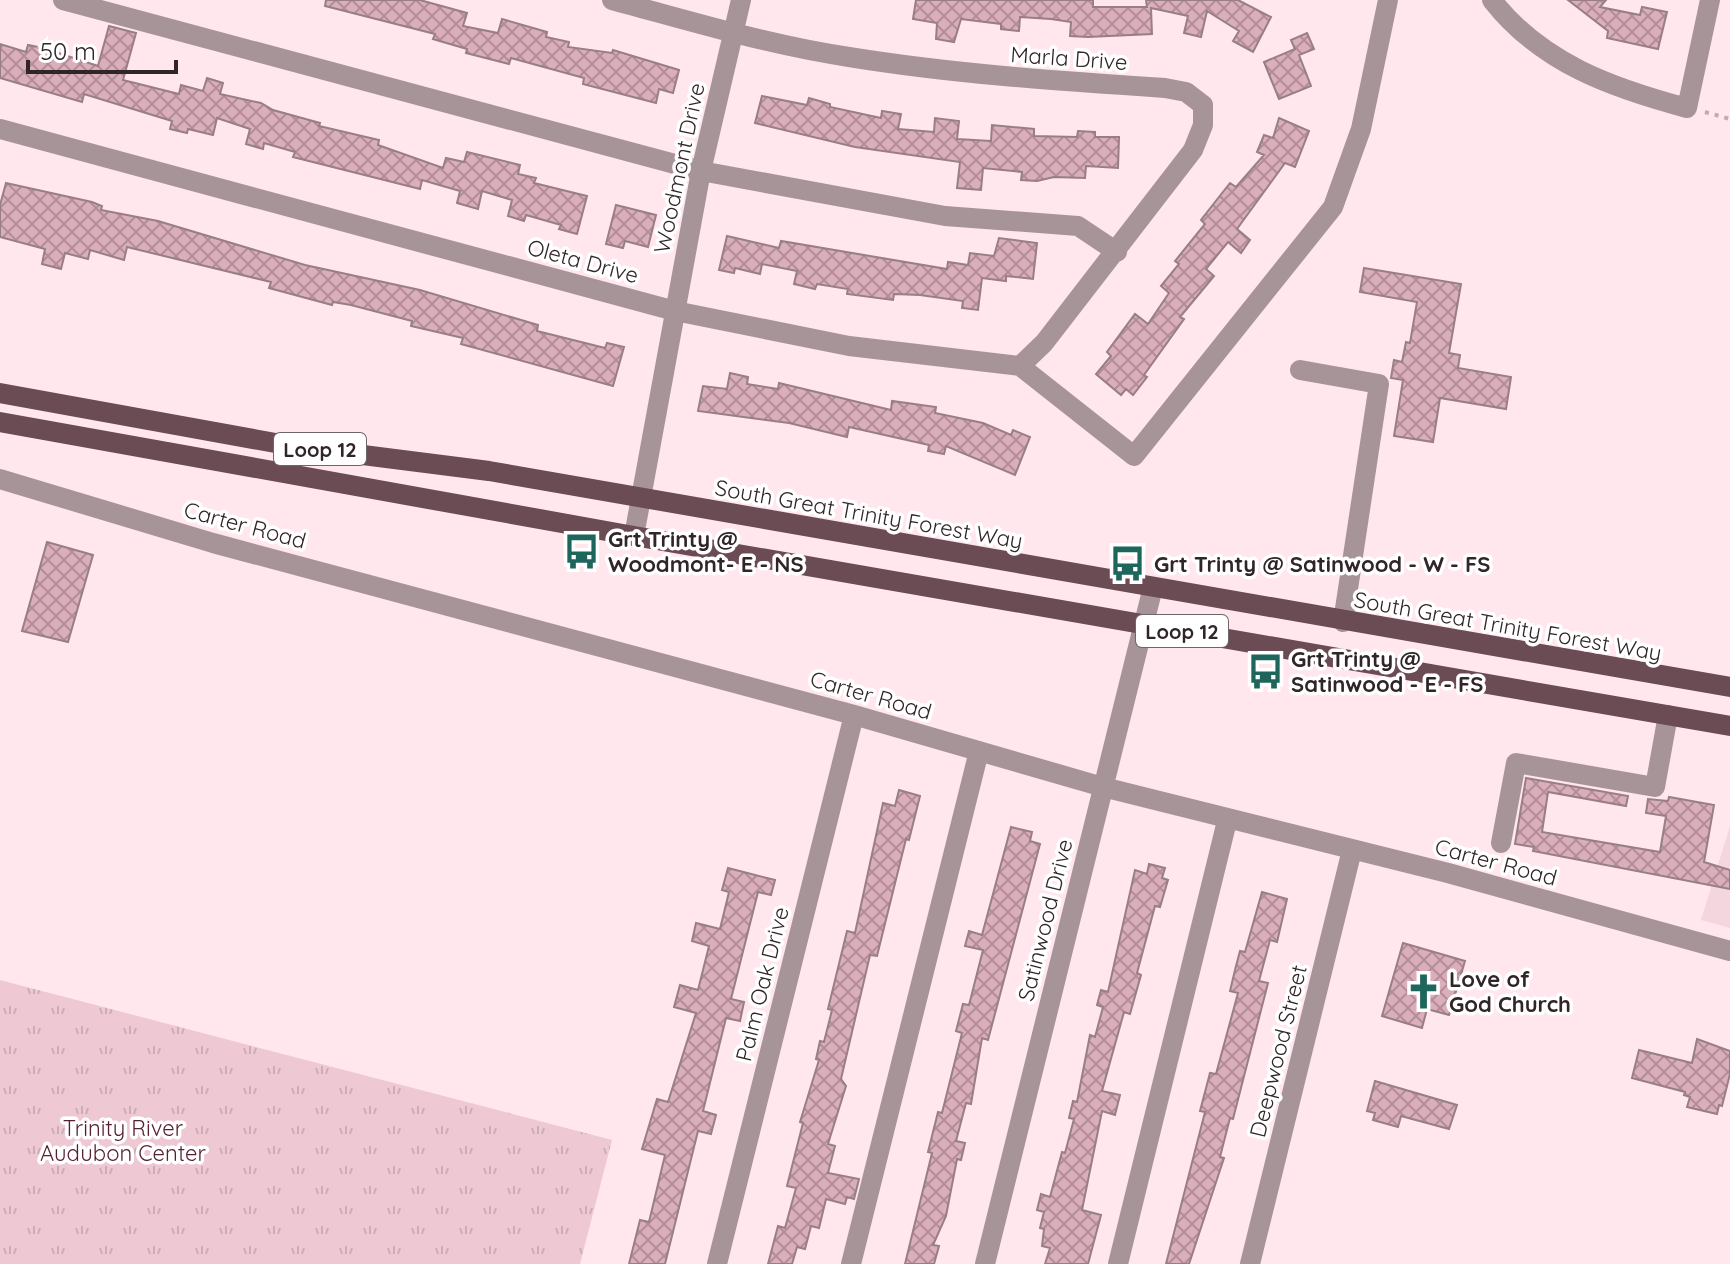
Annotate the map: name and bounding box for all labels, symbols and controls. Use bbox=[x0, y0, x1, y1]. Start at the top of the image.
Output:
scale bar bbox=[28, 24, 176, 74]
text: 50 m bbox=[40, 36, 96, 66]
street label: Marla Drive bbox=[1009, 40, 1129, 76]
street label: Woodmont Drive bbox=[647, 80, 711, 256]
street label: Oleta Drive bbox=[524, 233, 642, 289]
road number: Loop 12 bbox=[274, 433, 366, 465]
street label: South Great Trinity Forest Way bbox=[713, 473, 1025, 555]
street label: Carter Road bbox=[181, 495, 309, 555]
place label: Grt Trinty @ Woodmont- E - NS bbox=[608, 525, 804, 578]
bus stop icon: Grt Trinty @ Woodmont- E - NS bbox=[563, 533, 601, 571]
bus stop icon: Grt Trinty @ Satinwood - W - FS bbox=[1109, 545, 1147, 583]
place label: Grt Trinty @ Satinwood - W - FS bbox=[1154, 550, 1490, 578]
street label: South Great Trinity Forest Way bbox=[1352, 585, 1664, 667]
road number: Loop 12 bbox=[1136, 615, 1228, 647]
place label: Grt Trinty @ Satinwood - E - FS bbox=[1291, 645, 1483, 698]
bus stop icon: Grt Trinty @ Satinwood - E - FS bbox=[1246, 653, 1284, 691]
street label: Carter Road bbox=[807, 664, 935, 726]
street label: Carter Road bbox=[1432, 832, 1560, 892]
street label: Satinwood Drive bbox=[1011, 836, 1079, 1004]
street label: Palm Oak Drive bbox=[729, 904, 795, 1064]
street label: Deepwood Street bbox=[1243, 962, 1313, 1140]
place label: Love of God Church bbox=[1449, 965, 1571, 1018]
church icon: Love of God Church bbox=[1404, 973, 1442, 1011]
park label: Trinity River Audubon Center bbox=[40, 1114, 206, 1167]

